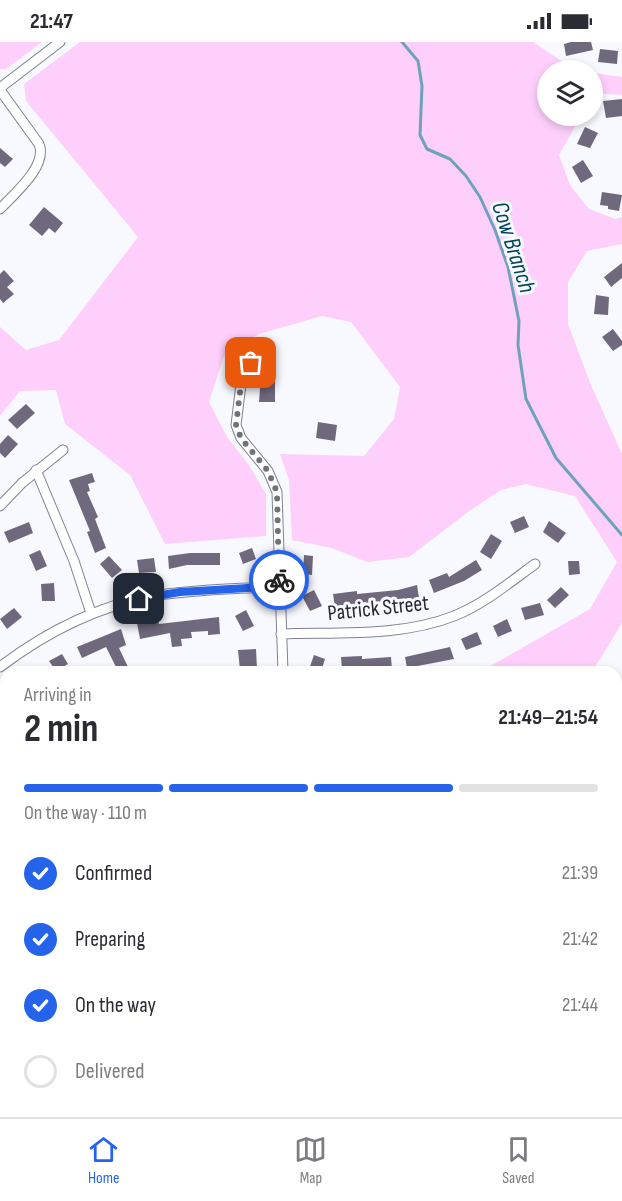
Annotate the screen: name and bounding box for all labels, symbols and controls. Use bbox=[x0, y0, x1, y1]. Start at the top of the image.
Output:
text: 21:47 bbox=[30, 8, 73, 35]
map controls bbox=[537, 60, 603, 126]
button: layers bbox=[537, 60, 603, 126]
water label: Cow Branch bbox=[485, 198, 542, 296]
pin bbox=[225, 337, 276, 388]
icon: bag bbox=[234, 346, 267, 379]
courier bbox=[249, 550, 309, 610]
icon: bike bbox=[263, 564, 296, 597]
pin bbox=[113, 573, 164, 624]
icon: home bbox=[122, 582, 155, 615]
street label: Patrick Street bbox=[326, 590, 430, 627]
text: Arriving in bbox=[24, 683, 92, 707]
text: 21:49–21:54 bbox=[498, 704, 598, 731]
text: 2 min bbox=[24, 706, 98, 753]
text: On the way · 110 m bbox=[24, 801, 147, 825]
icon: check bbox=[24, 857, 57, 890]
text: Confirmed bbox=[75, 860, 152, 887]
text: 21:39 bbox=[562, 861, 598, 885]
icon: check bbox=[24, 923, 57, 956]
text: Preparing bbox=[75, 926, 145, 953]
text: 21:42 bbox=[562, 927, 598, 951]
icon: check bbox=[24, 989, 57, 1022]
text: On the way bbox=[75, 992, 156, 1019]
text: 21:44 bbox=[562, 993, 598, 1017]
text: Delivered bbox=[75, 1058, 144, 1085]
tab: Home bbox=[87, 1133, 120, 1188]
tab: Map bbox=[294, 1133, 327, 1188]
tab: Saved bbox=[502, 1133, 535, 1188]

